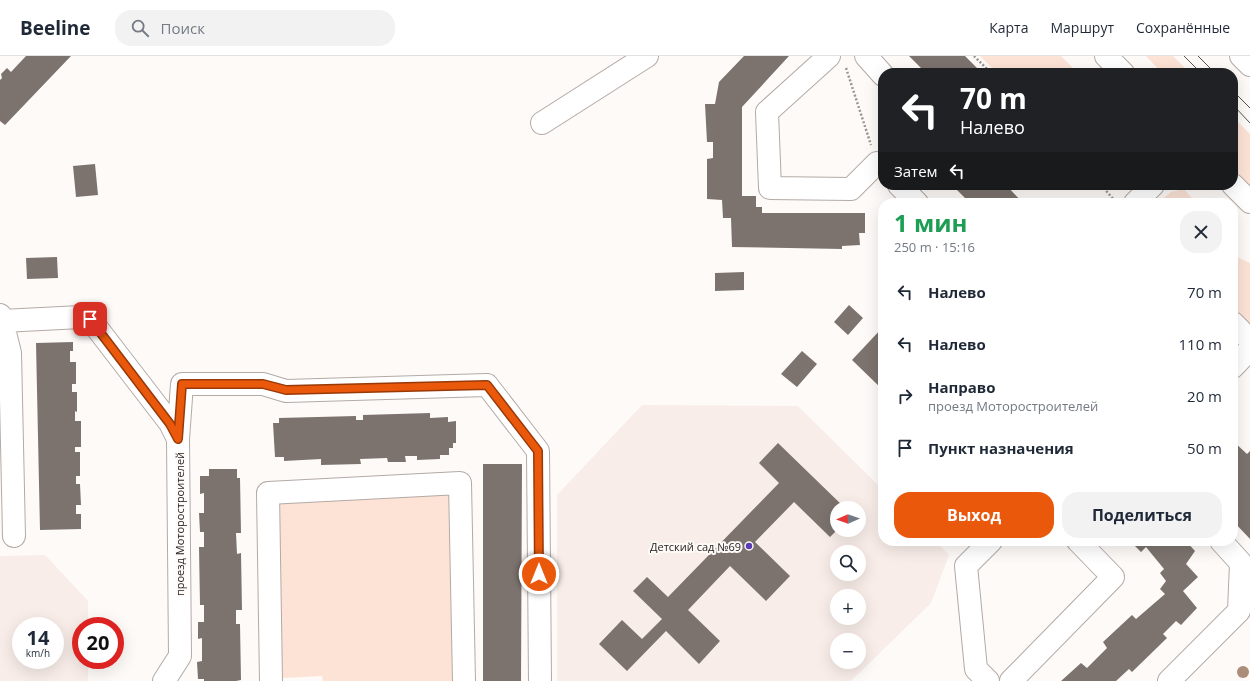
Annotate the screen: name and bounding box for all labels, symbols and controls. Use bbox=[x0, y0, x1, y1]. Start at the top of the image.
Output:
search box bbox=[115, 10, 395, 46]
text: Beeline bbox=[20, 15, 91, 41]
icon: search bbox=[129, 17, 151, 39]
text: Поиск bbox=[161, 18, 205, 38]
text: Карта bbox=[989, 18, 1028, 37]
text: Маршрут bbox=[1050, 18, 1114, 37]
text: Сохранённые bbox=[1136, 18, 1230, 37]
text: 70 m bbox=[960, 79, 1027, 117]
icon: left bbox=[894, 84, 946, 136]
text: Налево bbox=[960, 115, 1025, 139]
icon: left bbox=[946, 160, 968, 182]
text: Затем bbox=[894, 161, 938, 181]
text: 1 мин bbox=[894, 206, 967, 239]
button: close bbox=[1180, 211, 1222, 253]
text: 250 m · 15:16 bbox=[894, 238, 975, 256]
icon: left bbox=[894, 281, 916, 303]
text: Налево bbox=[928, 282, 986, 302]
text: 70 m bbox=[1187, 282, 1222, 302]
pin bbox=[73, 302, 107, 336]
icon: arrive bbox=[79, 308, 101, 330]
icon: left bbox=[894, 333, 916, 355]
text: Налево bbox=[928, 334, 986, 354]
text: 110 m bbox=[1178, 334, 1222, 354]
text: Направо bbox=[928, 377, 996, 397]
icon: right bbox=[894, 385, 916, 407]
text: 20 m bbox=[1187, 386, 1222, 406]
text: проезд Моторостроителей bbox=[928, 397, 1098, 415]
icon: arrive bbox=[894, 437, 916, 459]
text: Пункт назначения bbox=[928, 438, 1074, 458]
text: 50 m bbox=[1187, 438, 1222, 458]
street label: проезд Моторостроителей bbox=[172, 452, 187, 596]
button: Выход bbox=[894, 492, 1054, 538]
button: Поделиться bbox=[1062, 492, 1222, 538]
north arrow bbox=[830, 501, 866, 537]
map controls bbox=[830, 501, 866, 669]
place label: Детский сад №69 bbox=[650, 539, 741, 554]
marker: Детский сад №69 bbox=[744, 541, 754, 551]
button: search bbox=[830, 545, 866, 581]
position arrow bbox=[518, 553, 560, 595]
button: + bbox=[830, 589, 866, 625]
speed limit sign: 20 bbox=[72, 617, 124, 669]
text: 14 bbox=[27, 624, 49, 651]
button: − bbox=[830, 633, 866, 669]
text: km/h bbox=[26, 646, 50, 660]

